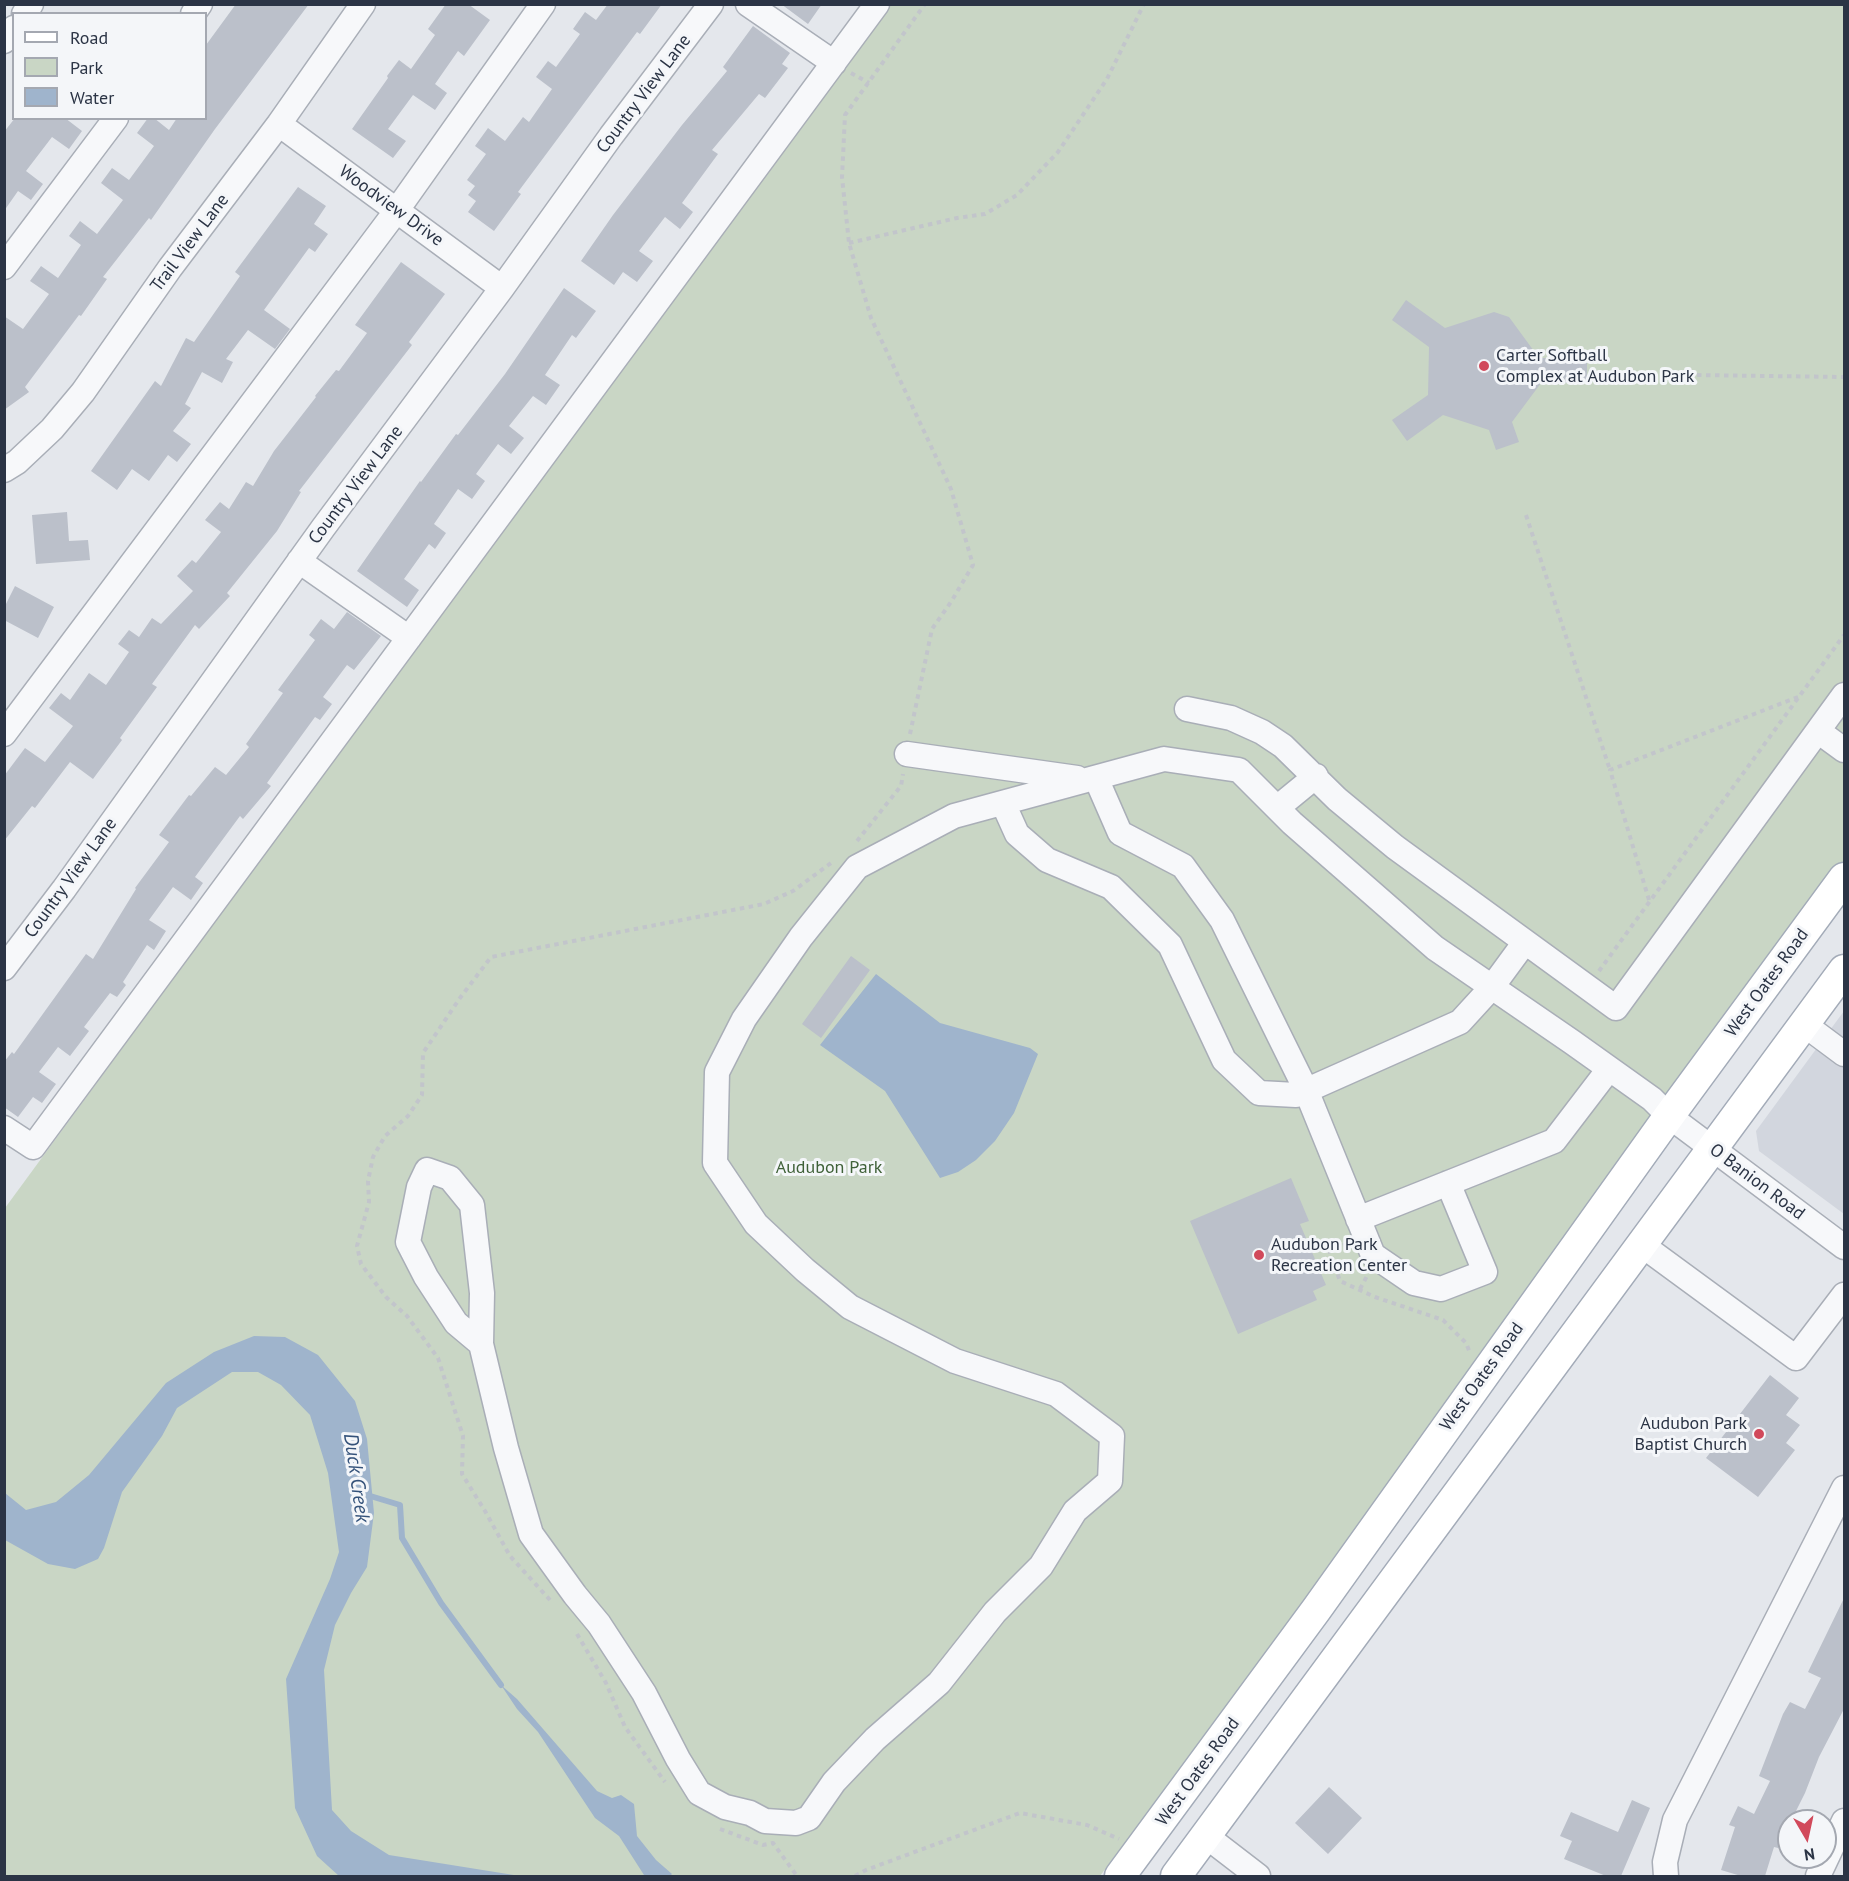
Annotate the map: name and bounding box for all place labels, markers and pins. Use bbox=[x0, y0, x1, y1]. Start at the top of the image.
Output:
place label: Carter Softball Complex at Audubon Park bbox=[1496, 345, 1694, 388]
marker: Carter Softball Complex at Audubon Park bbox=[1477, 359, 1491, 373]
place label: Audubon Park Recreation Center bbox=[1271, 1234, 1407, 1276]
marker: Audubon Park Recreation Center bbox=[1252, 1248, 1266, 1262]
place label: Audubon Park Baptist Church bbox=[1635, 1413, 1747, 1456]
marker: Audubon Park Baptist Church bbox=[1752, 1427, 1766, 1441]

